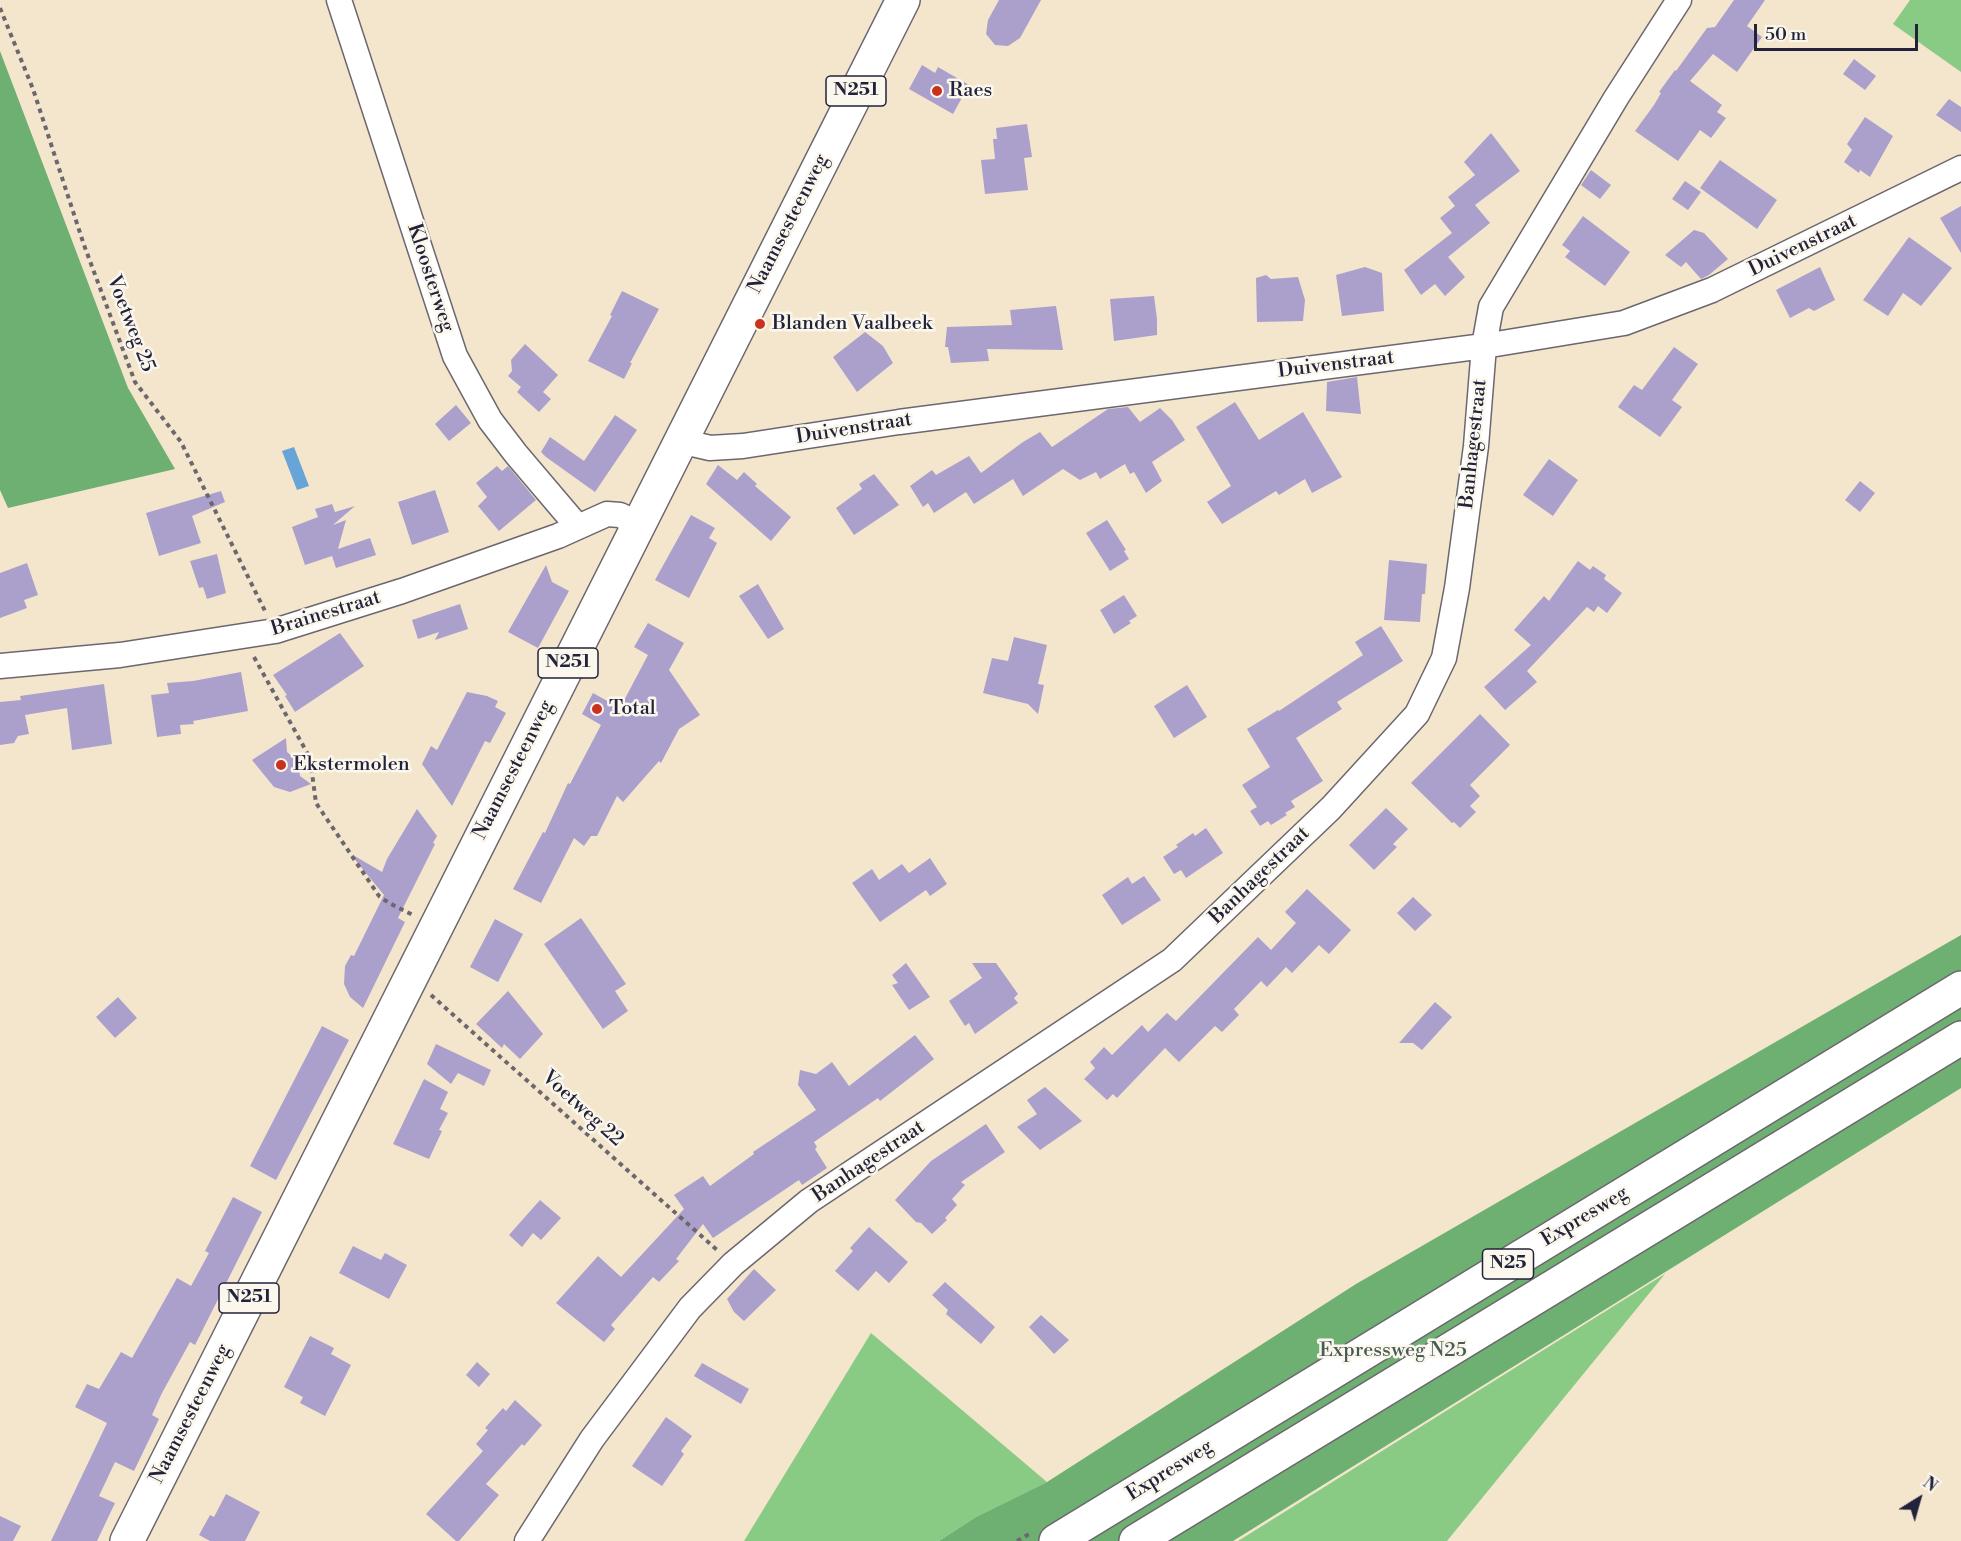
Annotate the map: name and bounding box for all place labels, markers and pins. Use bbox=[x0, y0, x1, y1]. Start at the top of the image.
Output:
place label: Raes bbox=[949, 79, 992, 103]
marker: Raes bbox=[930, 84, 944, 98]
place label: Blanden Vaalbeek bbox=[772, 312, 932, 336]
marker: Blanden Vaalbeek bbox=[753, 317, 767, 331]
place label: Total bbox=[609, 697, 656, 721]
marker: Total bbox=[590, 702, 604, 716]
place label: Ekstermolen bbox=[293, 753, 410, 777]
marker: Ekstermolen bbox=[274, 758, 288, 772]

